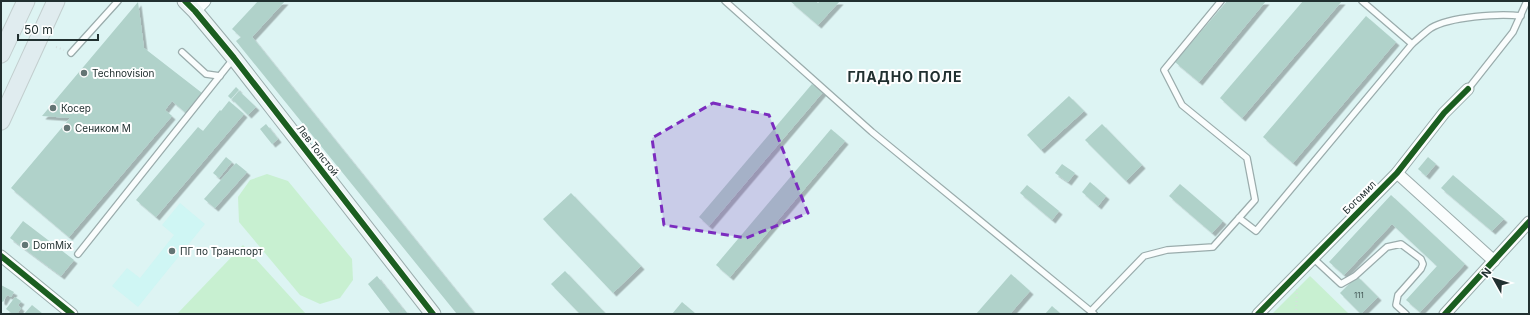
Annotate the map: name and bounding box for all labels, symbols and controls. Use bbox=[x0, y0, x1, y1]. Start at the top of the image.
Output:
scale bar bbox=[18, 16, 98, 42]
text: 50 m bbox=[24, 22, 53, 37]
place label: Technovision bbox=[92, 67, 155, 79]
marker: Technovision bbox=[79, 68, 89, 78]
district label: ГЛАДНО ПОЛЕ bbox=[847, 68, 963, 85]
place label: Косер bbox=[61, 102, 91, 114]
marker: Косер bbox=[48, 103, 58, 113]
place label: Сеником М bbox=[75, 122, 131, 134]
street label: Лев Толстой bbox=[294, 122, 342, 178]
marker: Сеником М bbox=[62, 123, 72, 133]
street label: Богомил bbox=[1340, 178, 1378, 216]
place label: DomMix bbox=[33, 239, 72, 251]
marker: DomMix bbox=[20, 240, 30, 250]
place label: ПГ по Транспорт bbox=[180, 245, 263, 257]
marker: ПГ по Транспорт bbox=[167, 246, 177, 256]
north arrow bbox=[1474, 259, 1514, 299]
text: N bbox=[1478, 265, 1494, 280]
house number: 111 bbox=[1354, 290, 1364, 300]

